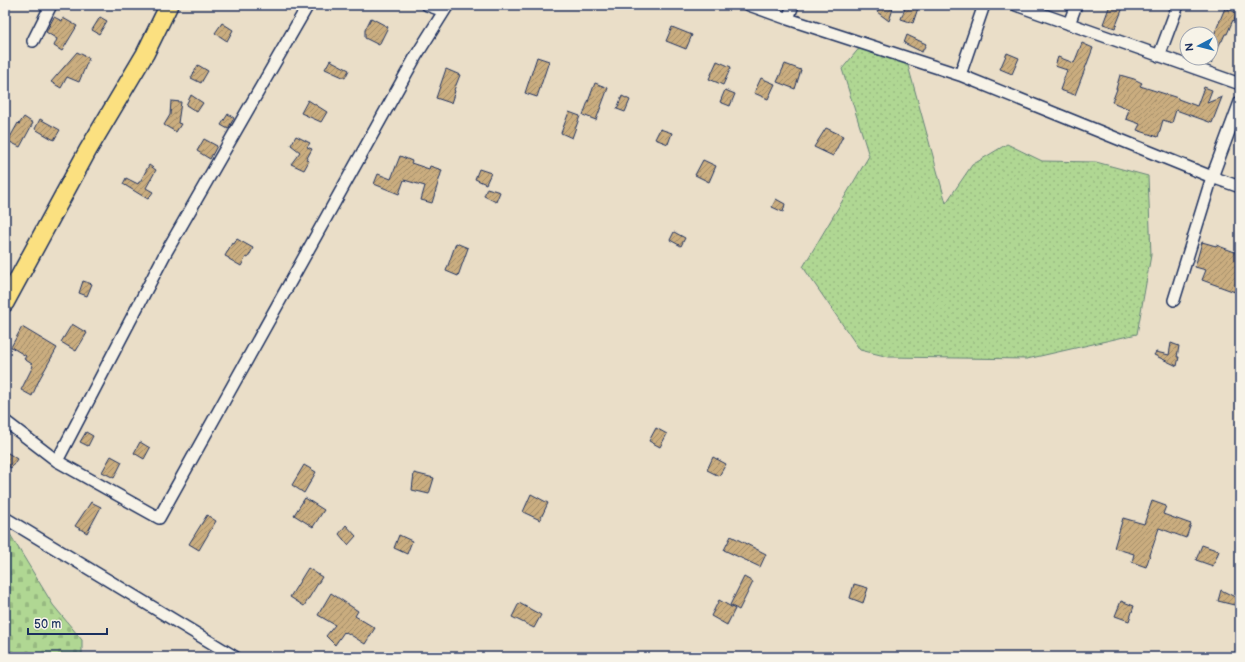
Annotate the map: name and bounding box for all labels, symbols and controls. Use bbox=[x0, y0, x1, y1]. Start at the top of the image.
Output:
north arrow bbox=[1179, 26, 1219, 66]
text: N bbox=[1183, 42, 1197, 52]
scale bar bbox=[28, 610, 107, 636]
text: 50 m bbox=[34, 617, 61, 632]

